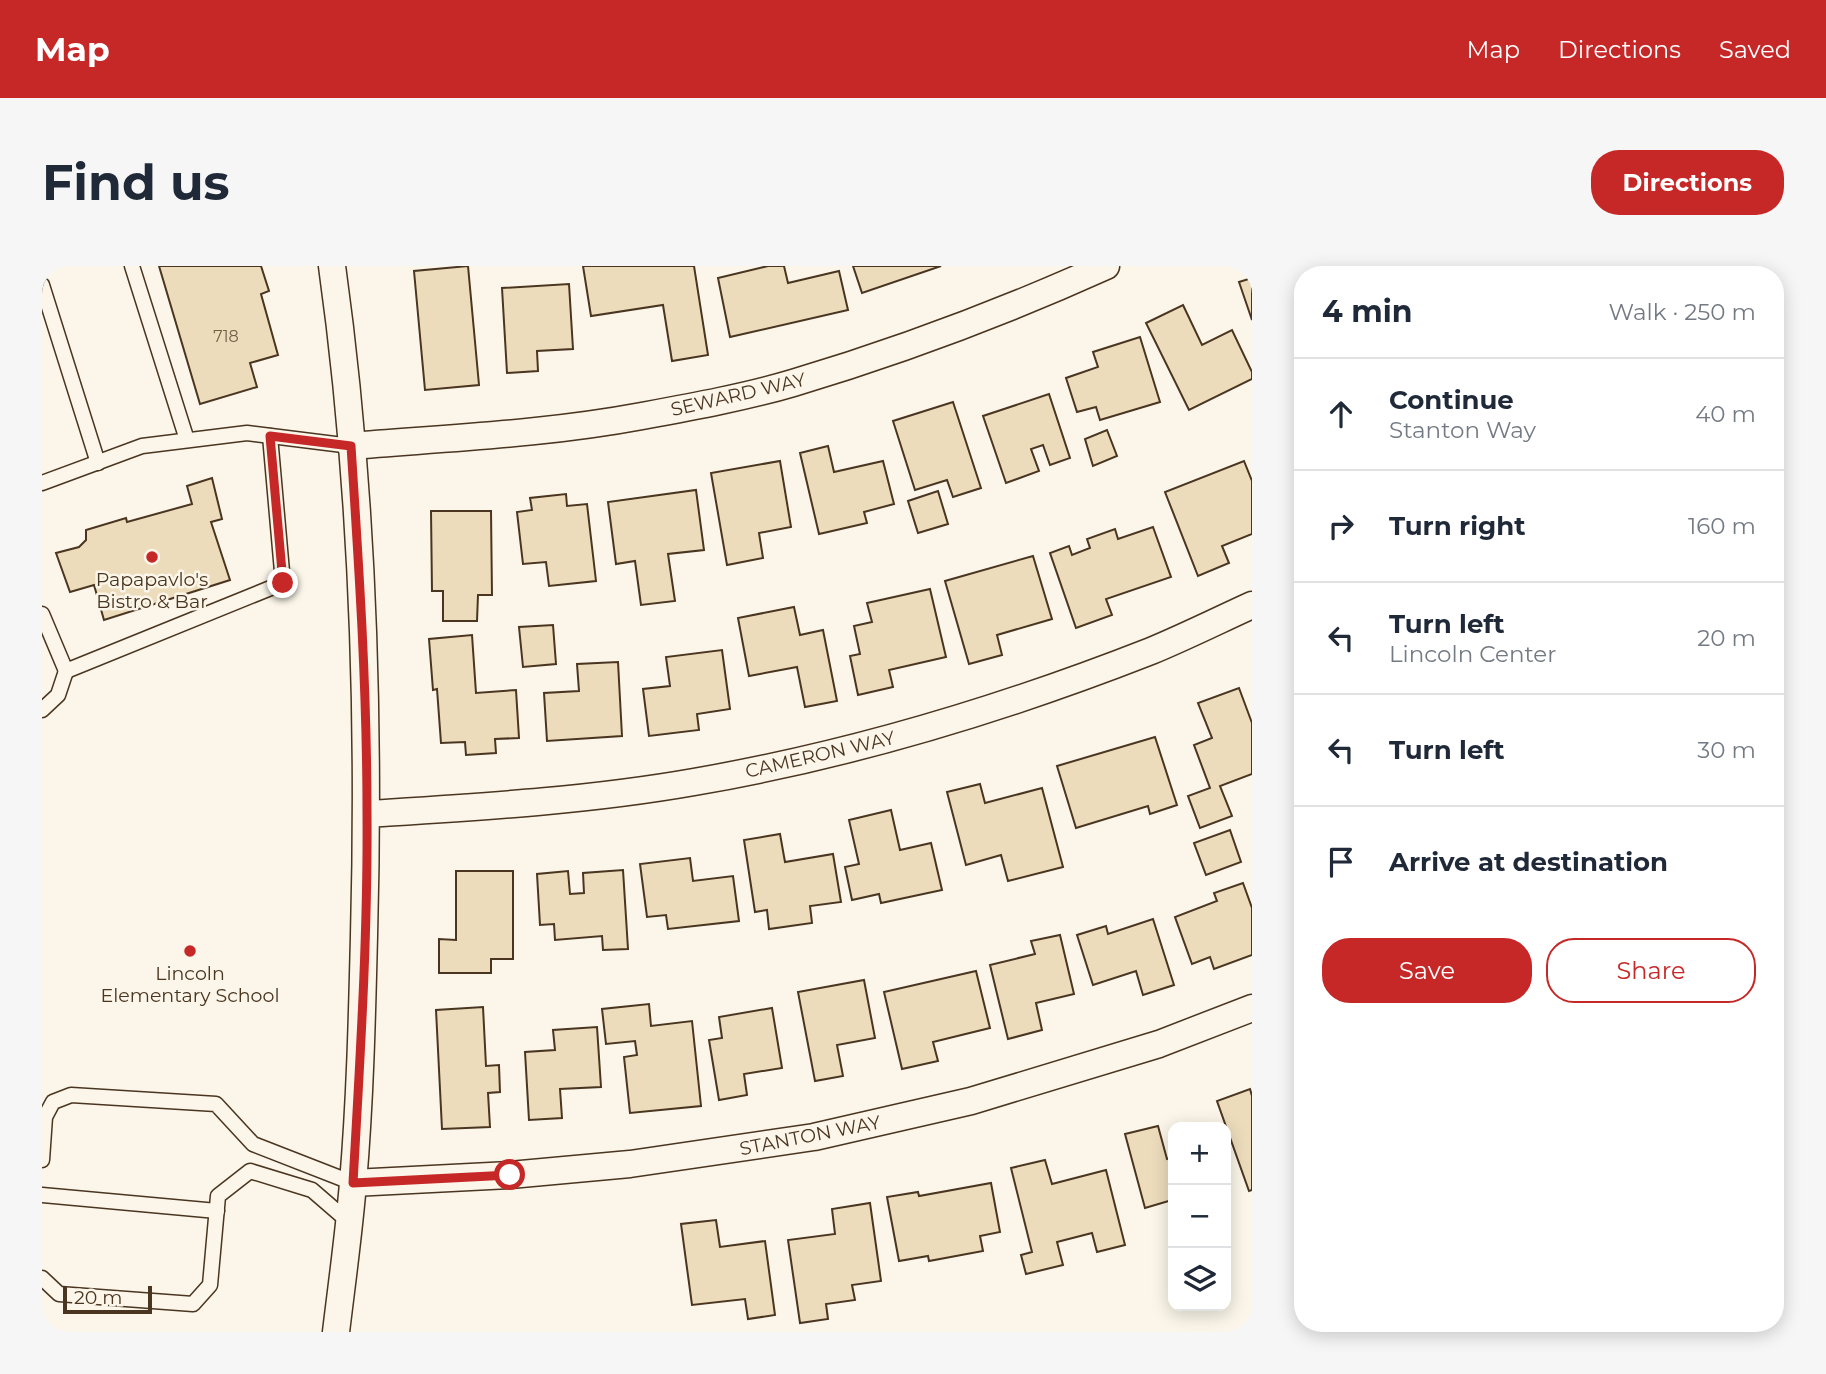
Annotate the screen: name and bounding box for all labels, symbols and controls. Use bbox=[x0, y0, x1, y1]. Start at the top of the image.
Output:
text: Map bbox=[35, 29, 110, 69]
text: Map bbox=[1467, 35, 1520, 64]
text: Directions bbox=[1558, 35, 1681, 64]
text: Saved bbox=[1719, 35, 1791, 64]
button: Directions bbox=[1591, 150, 1784, 215]
text: Find us bbox=[42, 153, 230, 212]
text: 4 min bbox=[1322, 293, 1412, 330]
text: Walk · 250 m bbox=[1609, 298, 1756, 326]
house number: 718 bbox=[213, 327, 239, 346]
street label: SEWARD WAY bbox=[668, 368, 809, 421]
text: Continue bbox=[1389, 384, 1514, 416]
icon: ahead bbox=[1322, 395, 1360, 433]
text: 40 m bbox=[1695, 400, 1756, 428]
text: Stanton Way bbox=[1389, 416, 1536, 444]
icon: right bbox=[1322, 507, 1360, 545]
text: Turn right bbox=[1389, 510, 1525, 542]
text: 160 m bbox=[1688, 512, 1756, 540]
marker: Papapavlo's Bistro & Bar bbox=[144, 549, 160, 565]
route end bbox=[267, 567, 298, 598]
place label: Papapavlo's Bistro & Bar bbox=[96, 568, 208, 613]
text: Turn left bbox=[1389, 608, 1505, 640]
icon: left bbox=[1322, 619, 1360, 657]
text: 20 m bbox=[1697, 624, 1756, 652]
text: Lincoln Center bbox=[1389, 640, 1556, 668]
street label: CAMERON WAY bbox=[743, 726, 898, 783]
icon: left bbox=[1322, 731, 1360, 769]
text: Turn left bbox=[1389, 734, 1505, 766]
text: 30 m bbox=[1697, 736, 1756, 764]
icon: arrive bbox=[1322, 843, 1360, 881]
text: Arrive at destination bbox=[1389, 846, 1668, 878]
button: Save bbox=[1322, 938, 1532, 1003]
button: Share bbox=[1546, 938, 1756, 1003]
marker: Lincoln Elementary School bbox=[182, 943, 198, 959]
place label: Lincoln Elementary School bbox=[100, 962, 280, 1007]
street label: STANTON WAY bbox=[738, 1110, 883, 1160]
map controls bbox=[1168, 1122, 1231, 1311]
button: + bbox=[1168, 1122, 1231, 1185]
route start bbox=[494, 1159, 525, 1190]
button: − bbox=[1168, 1185, 1231, 1248]
button: layers bbox=[1168, 1248, 1231, 1311]
scale bar bbox=[63, 1283, 152, 1315]
text: 20 m bbox=[74, 1286, 122, 1309]

